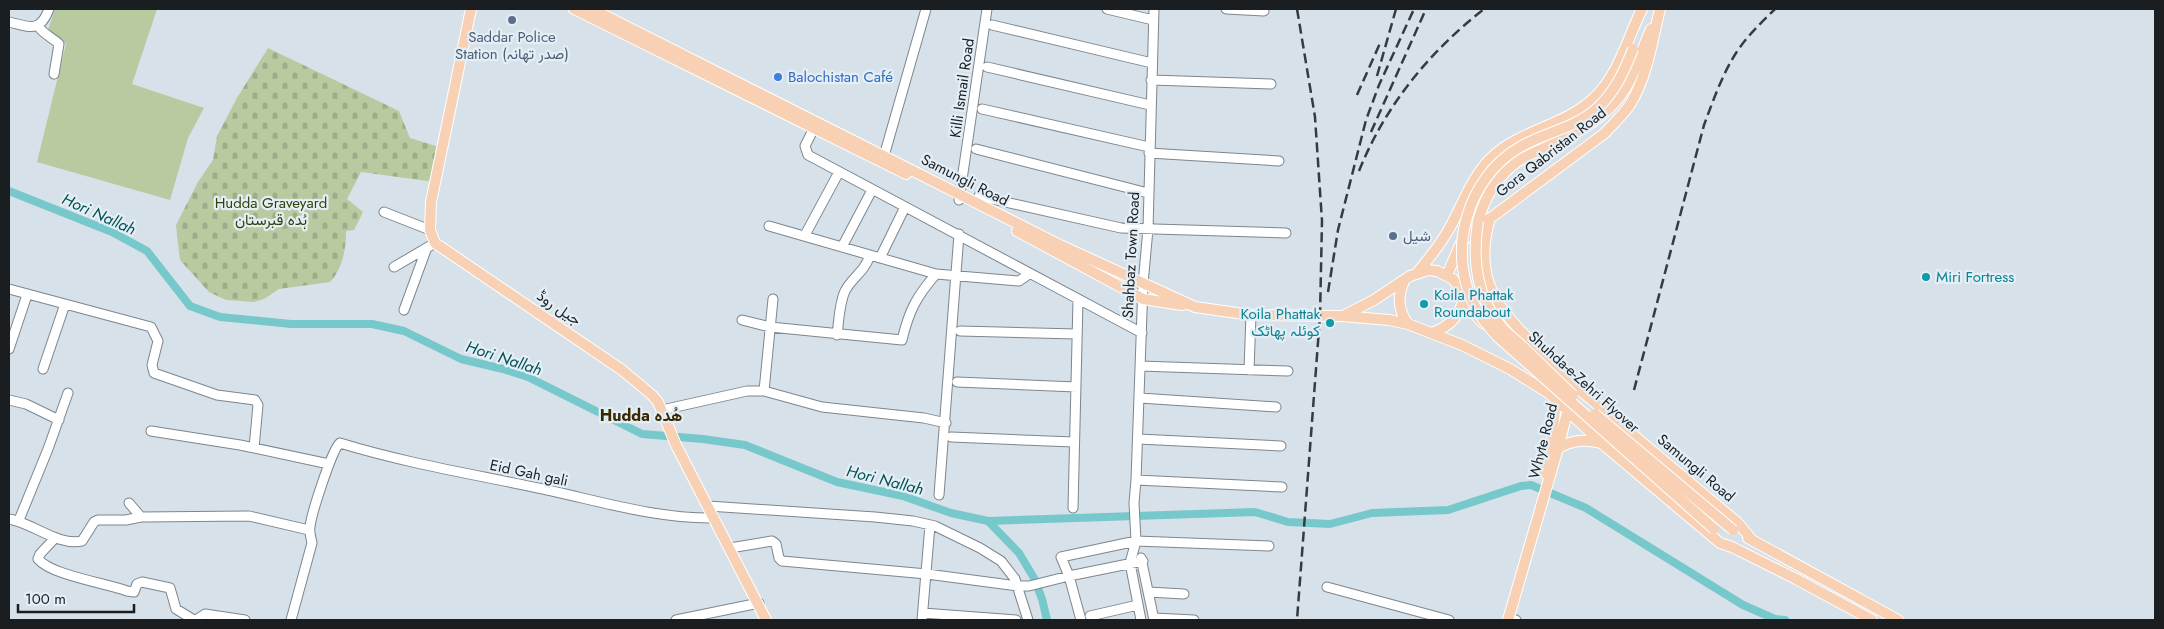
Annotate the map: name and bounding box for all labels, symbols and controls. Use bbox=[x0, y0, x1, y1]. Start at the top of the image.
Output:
marker: Saddar Police Station (صدر تھانہ) bbox=[506, 14, 518, 26]
place label: Saddar Police Station (صدر تھانہ) bbox=[455, 26, 569, 65]
street label: Killi Ismail Road bbox=[944, 37, 980, 139]
place label: Balochistan Café bbox=[788, 66, 893, 88]
marker: Balochistan Café bbox=[772, 71, 784, 83]
street label: Gora Qabristan Road bbox=[1491, 102, 1611, 202]
street label: Samungli Road bbox=[917, 148, 1013, 212]
water label: Hori Nallah bbox=[58, 187, 140, 241]
street label: Shahbaz Town Road bbox=[1117, 191, 1145, 319]
park label: Hudda Graveyard ہُدہ قبرستان bbox=[215, 192, 327, 231]
place label: شیل bbox=[1403, 225, 1431, 247]
marker: شیل bbox=[1387, 230, 1399, 242]
place label: Miri Fortress bbox=[1936, 266, 2014, 288]
marker: Miri Fortress bbox=[1920, 271, 1932, 283]
place label: Koila Phattak Roundabout bbox=[1434, 284, 1514, 323]
street label: جیل روڈ bbox=[532, 285, 586, 331]
marker: Koila Phattak Roundabout bbox=[1418, 298, 1430, 310]
place label: Koila Phattak کوئلہ پھاٹک bbox=[1240, 303, 1320, 342]
marker: Koila Phattak کوئلہ پھاٹک bbox=[1324, 317, 1336, 329]
street label: Shuhda-e-Zehri Flyover bbox=[1523, 326, 1645, 439]
water label: Hori Nallah bbox=[463, 335, 545, 381]
street label: Whyte Road bbox=[1523, 401, 1563, 481]
district label: Hudda ھُدہ bbox=[600, 404, 682, 427]
street label: Samungli Road bbox=[1652, 429, 1740, 507]
street label: Eid Gah gali bbox=[488, 454, 570, 492]
water label: Hori Nallah bbox=[844, 459, 926, 501]
scale bar bbox=[18, 582, 134, 614]
text: 100 m bbox=[25, 588, 66, 610]

